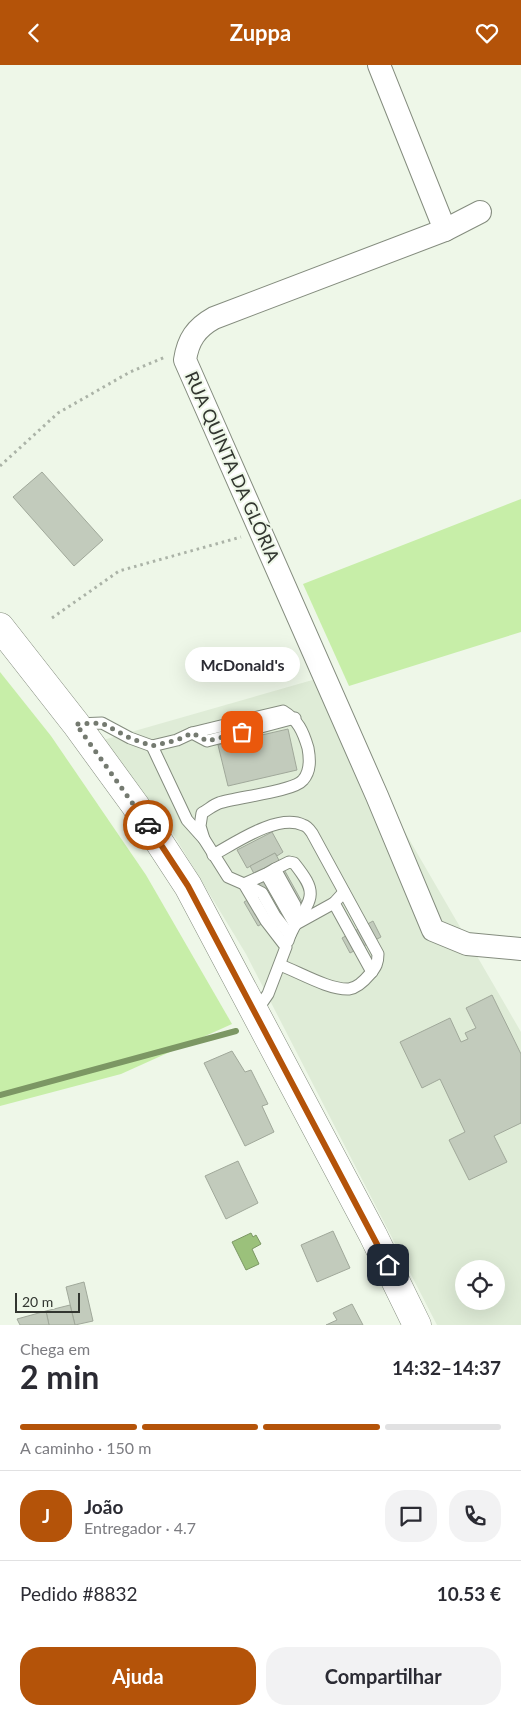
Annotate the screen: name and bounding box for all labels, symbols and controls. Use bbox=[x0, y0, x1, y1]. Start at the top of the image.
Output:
icon: back bbox=[20, 19, 48, 47]
text: Zuppa bbox=[230, 19, 291, 46]
icon: heart bbox=[473, 19, 501, 47]
street label: RUA QUINTA DA GLÓRIA bbox=[181, 368, 285, 566]
callout: McDonald's bbox=[184, 647, 300, 682]
text: McDonald's bbox=[200, 655, 285, 674]
pin bbox=[221, 711, 263, 753]
icon: bag bbox=[228, 718, 256, 746]
courier bbox=[123, 800, 173, 850]
icon: car bbox=[134, 811, 162, 839]
pin bbox=[367, 1244, 409, 1286]
icon: home bbox=[374, 1251, 402, 1279]
map controls bbox=[455, 1260, 505, 1310]
button: locate bbox=[455, 1260, 505, 1310]
scale bar bbox=[15, 1290, 80, 1313]
text: 20 m bbox=[22, 1293, 53, 1310]
text: Chega em bbox=[20, 1339, 90, 1358]
text: 14:32–14:37 bbox=[392, 1356, 501, 1379]
text: 2 min bbox=[20, 1357, 99, 1396]
text: A caminho · 150 m bbox=[20, 1438, 151, 1457]
button: chat bbox=[385, 1490, 437, 1542]
button: phone bbox=[449, 1490, 501, 1542]
text: João bbox=[84, 1495, 123, 1518]
text: J bbox=[42, 1504, 50, 1527]
text: Entregador · 4.7 bbox=[84, 1518, 196, 1537]
text: Pedido #8832 bbox=[20, 1582, 138, 1605]
text: 10.53 € bbox=[437, 1582, 501, 1605]
button: Ajuda bbox=[20, 1647, 256, 1705]
button: Compartilhar bbox=[266, 1647, 501, 1705]

